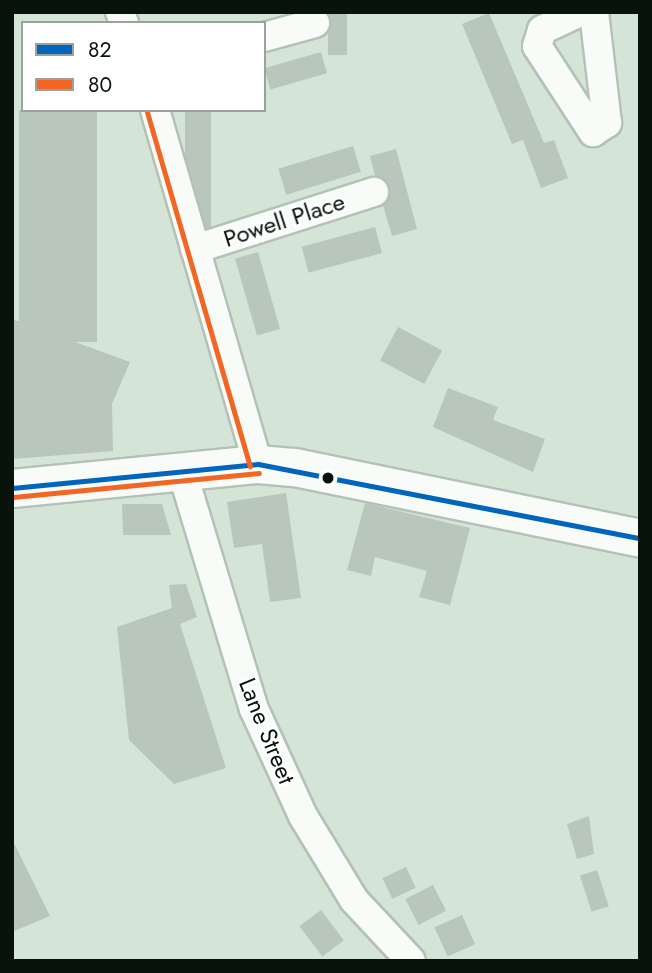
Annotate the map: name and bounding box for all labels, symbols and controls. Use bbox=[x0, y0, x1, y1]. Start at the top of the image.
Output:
legend bbox=[21, 21, 266, 112]
text: 82 bbox=[88, 35, 111, 65]
text: 80 bbox=[88, 70, 112, 100]
street label: Powell Place bbox=[220, 187, 348, 253]
unlabelled marker bbox=[321, 471, 335, 485]
street label: Lane Street bbox=[233, 674, 301, 788]

